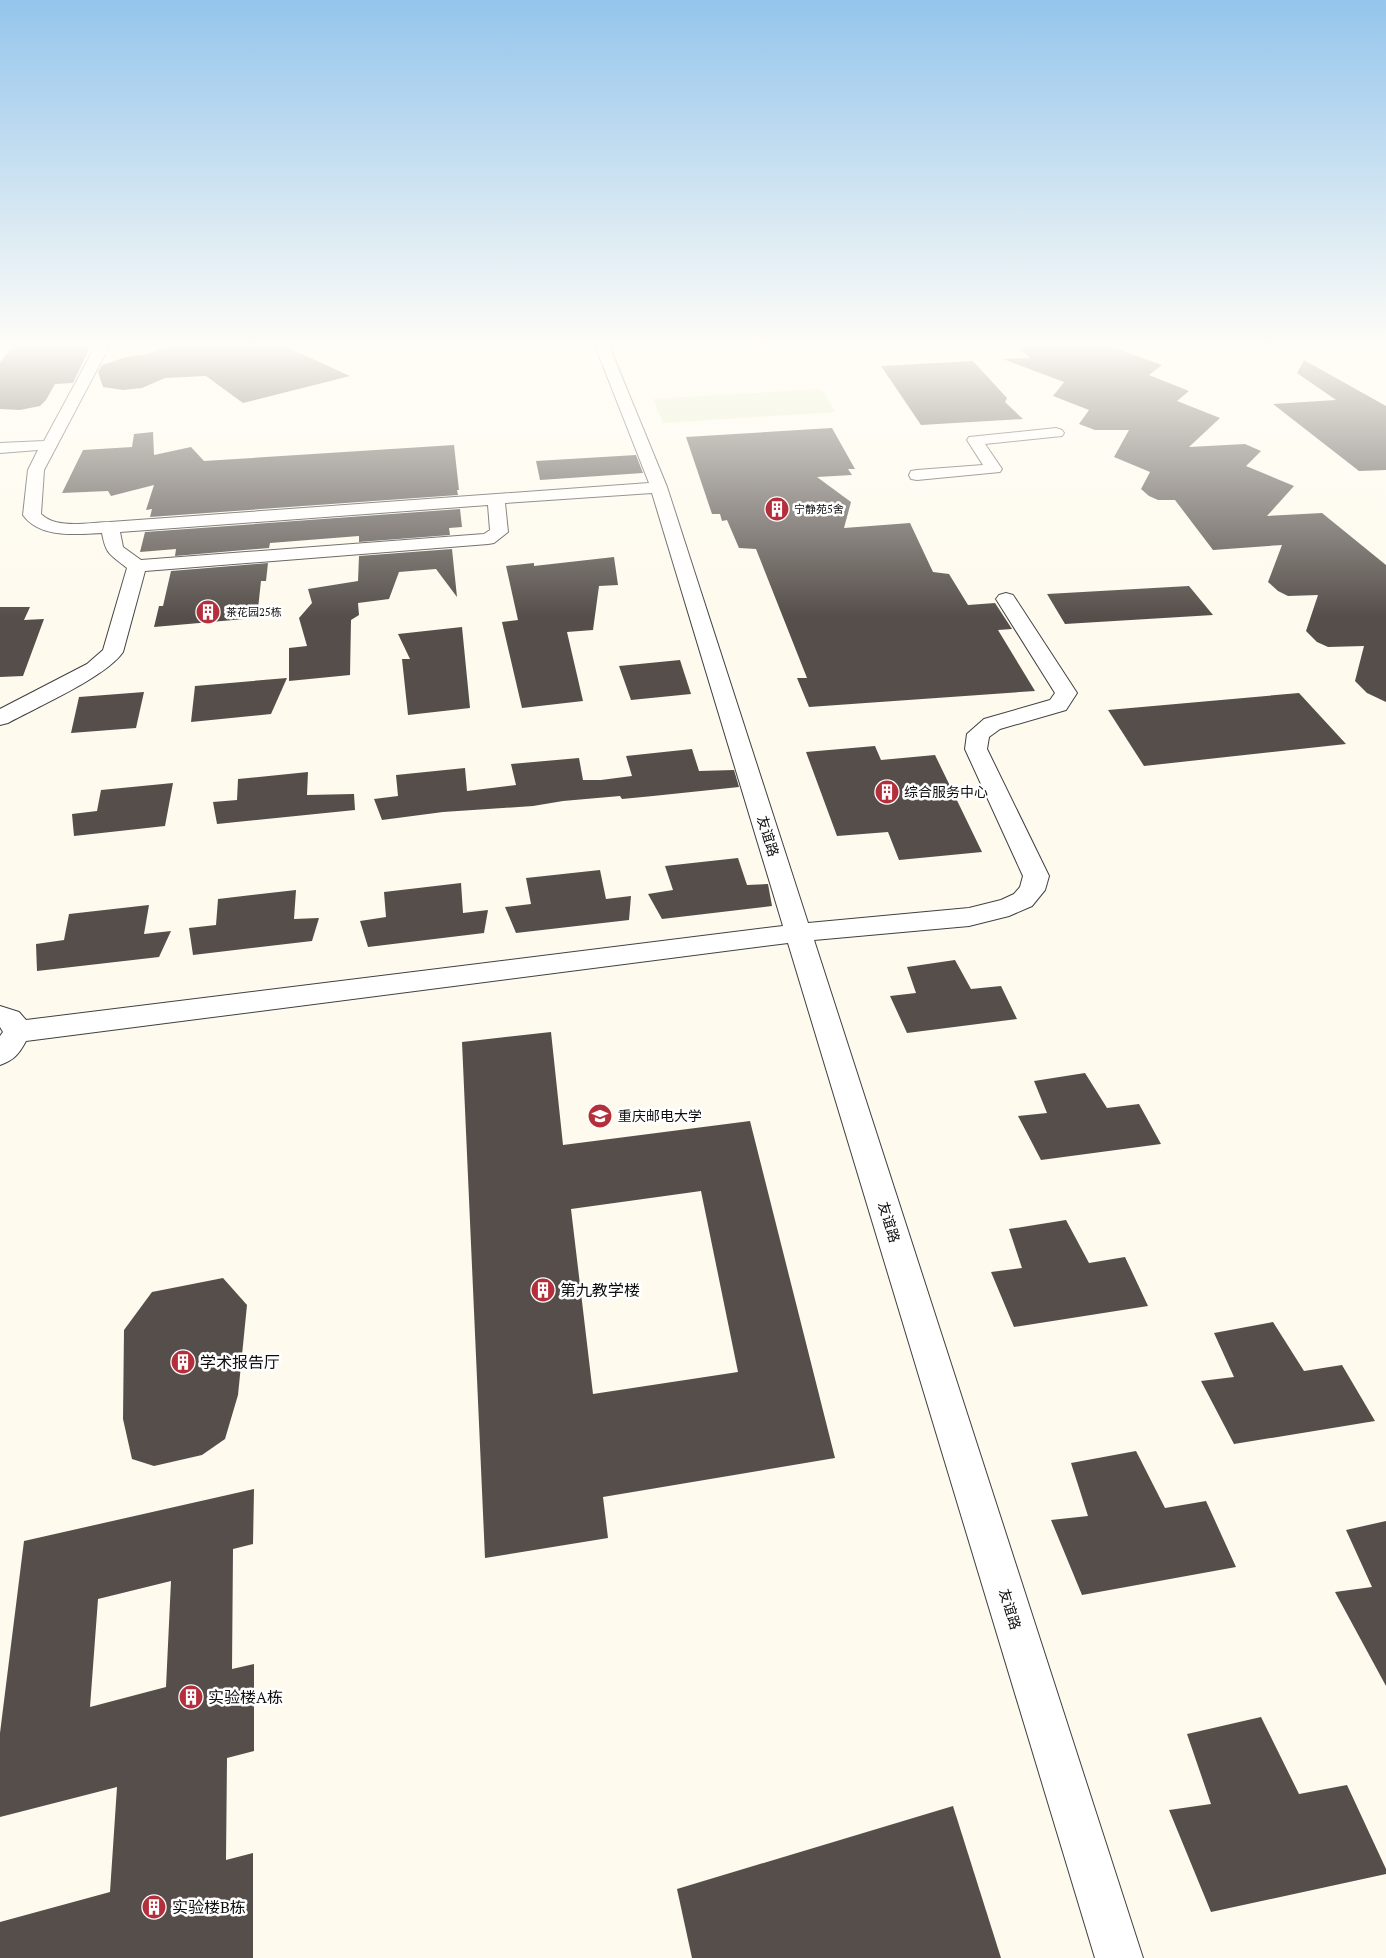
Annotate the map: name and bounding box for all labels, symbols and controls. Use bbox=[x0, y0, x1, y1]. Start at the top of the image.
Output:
building icon: 宁静苑5舍 bbox=[764, 496, 790, 522]
place label: 宁静苑5舍 bbox=[794, 502, 844, 516]
building icon: 茶花园25栋 bbox=[195, 599, 221, 625]
place label: 茶花园25栋 bbox=[226, 605, 282, 619]
building icon: 综合服务中心 bbox=[874, 779, 900, 805]
place label: 综合服务中心 bbox=[904, 782, 988, 801]
street label: 友谊路 bbox=[753, 813, 784, 859]
school or university icon: 重庆邮电大学 bbox=[587, 1103, 613, 1129]
place label: 重庆邮电大学 bbox=[618, 1106, 702, 1125]
street label: 友谊路 bbox=[874, 1199, 905, 1245]
building icon: 第九教学楼 bbox=[530, 1277, 556, 1303]
place label: 第九教学楼 bbox=[560, 1279, 640, 1301]
building icon: 学术报告厅 bbox=[170, 1349, 196, 1375]
place label: 学术报告厅 bbox=[200, 1351, 280, 1373]
street label: 友谊路 bbox=[995, 1586, 1026, 1632]
building icon: 实验楼A栋 bbox=[178, 1684, 204, 1710]
place label: 实验楼A栋 bbox=[208, 1686, 283, 1708]
building icon: 实验楼B栋 bbox=[141, 1894, 167, 1920]
place label: 实验楼B栋 bbox=[172, 1896, 246, 1918]

